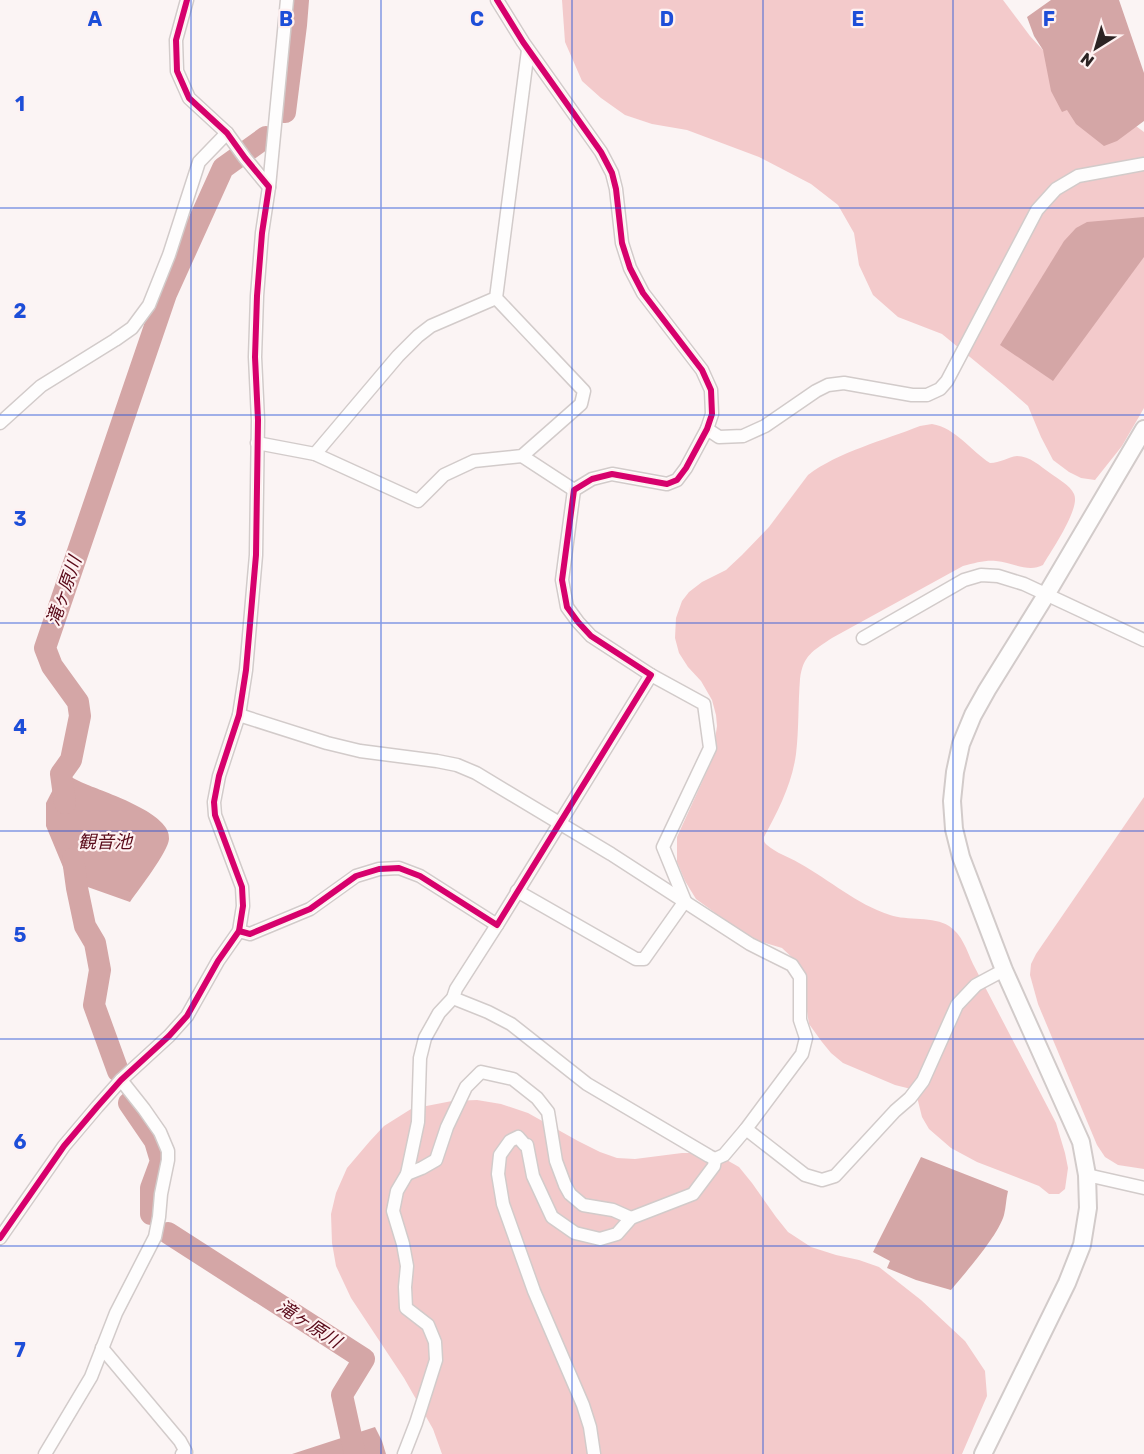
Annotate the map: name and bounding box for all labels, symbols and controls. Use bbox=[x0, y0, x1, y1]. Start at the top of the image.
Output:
text: A bbox=[88, 7, 103, 31]
text: B bbox=[279, 7, 293, 31]
text: C bbox=[470, 7, 484, 31]
text: D bbox=[660, 7, 674, 31]
text: E bbox=[852, 7, 864, 31]
text: F bbox=[1043, 7, 1055, 31]
north arrow bbox=[1066, 18, 1126, 78]
text: N bbox=[1077, 49, 1098, 71]
text: 1 bbox=[15, 92, 25, 116]
text: 2 bbox=[14, 299, 27, 323]
text: 3 bbox=[13, 507, 27, 531]
water label: 滝ヶ原川 bbox=[42, 551, 87, 629]
text: 4 bbox=[13, 715, 27, 739]
water label: 観音池 bbox=[78, 831, 134, 853]
text: 5 bbox=[14, 923, 27, 947]
text: 6 bbox=[13, 1130, 27, 1154]
water label: 滝ヶ原川 bbox=[273, 1295, 347, 1354]
text: 7 bbox=[14, 1338, 26, 1362]

